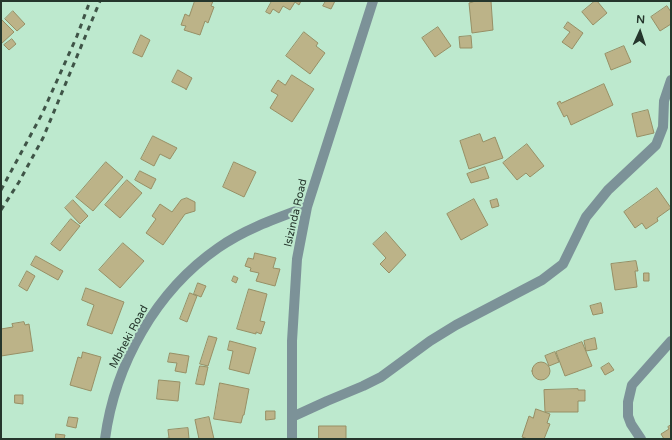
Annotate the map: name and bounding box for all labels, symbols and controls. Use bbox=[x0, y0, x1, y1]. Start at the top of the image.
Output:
north arrow bbox=[620, 12, 660, 52]
text: N bbox=[636, 13, 645, 26]
street label: Isizinda Road bbox=[282, 178, 310, 248]
street label: Mbheki Road bbox=[107, 303, 151, 371]

